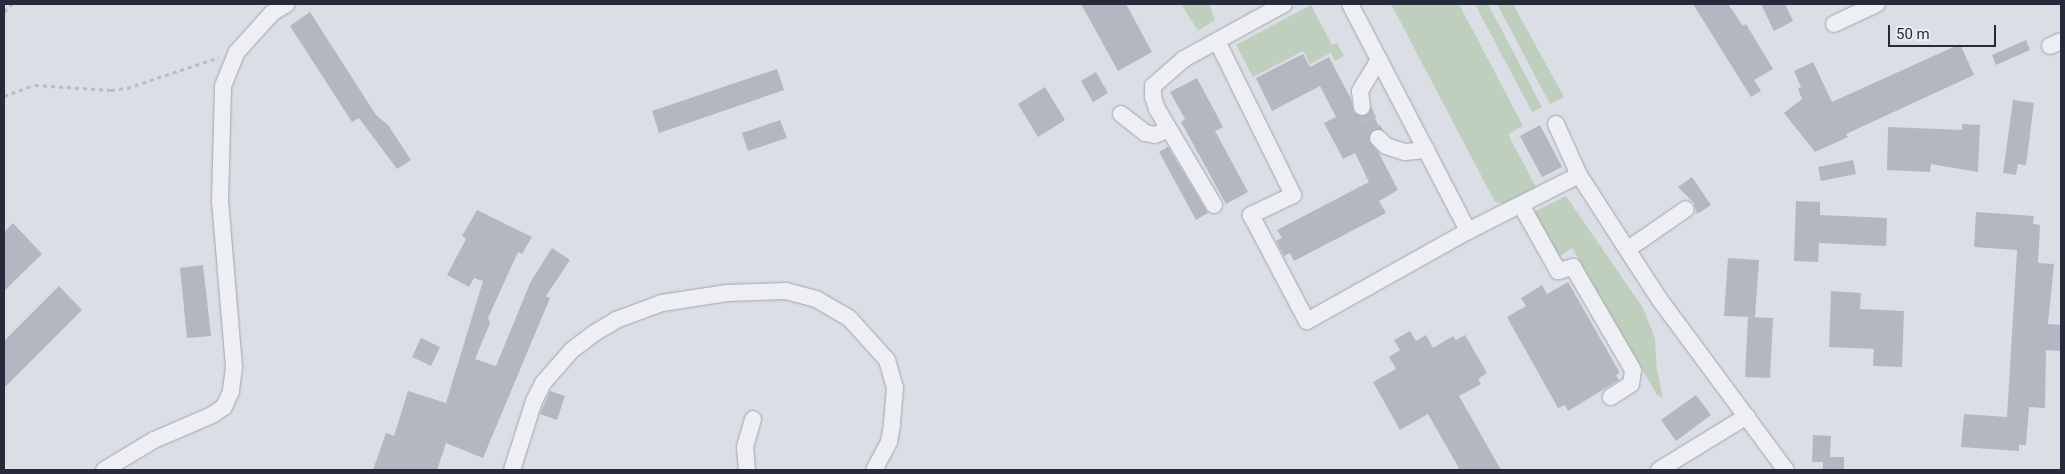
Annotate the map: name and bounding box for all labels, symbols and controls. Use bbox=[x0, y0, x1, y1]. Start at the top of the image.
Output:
scale bar bbox=[1890, 15, 1998, 47]
text: 50 m bbox=[1896, 25, 1930, 43]

